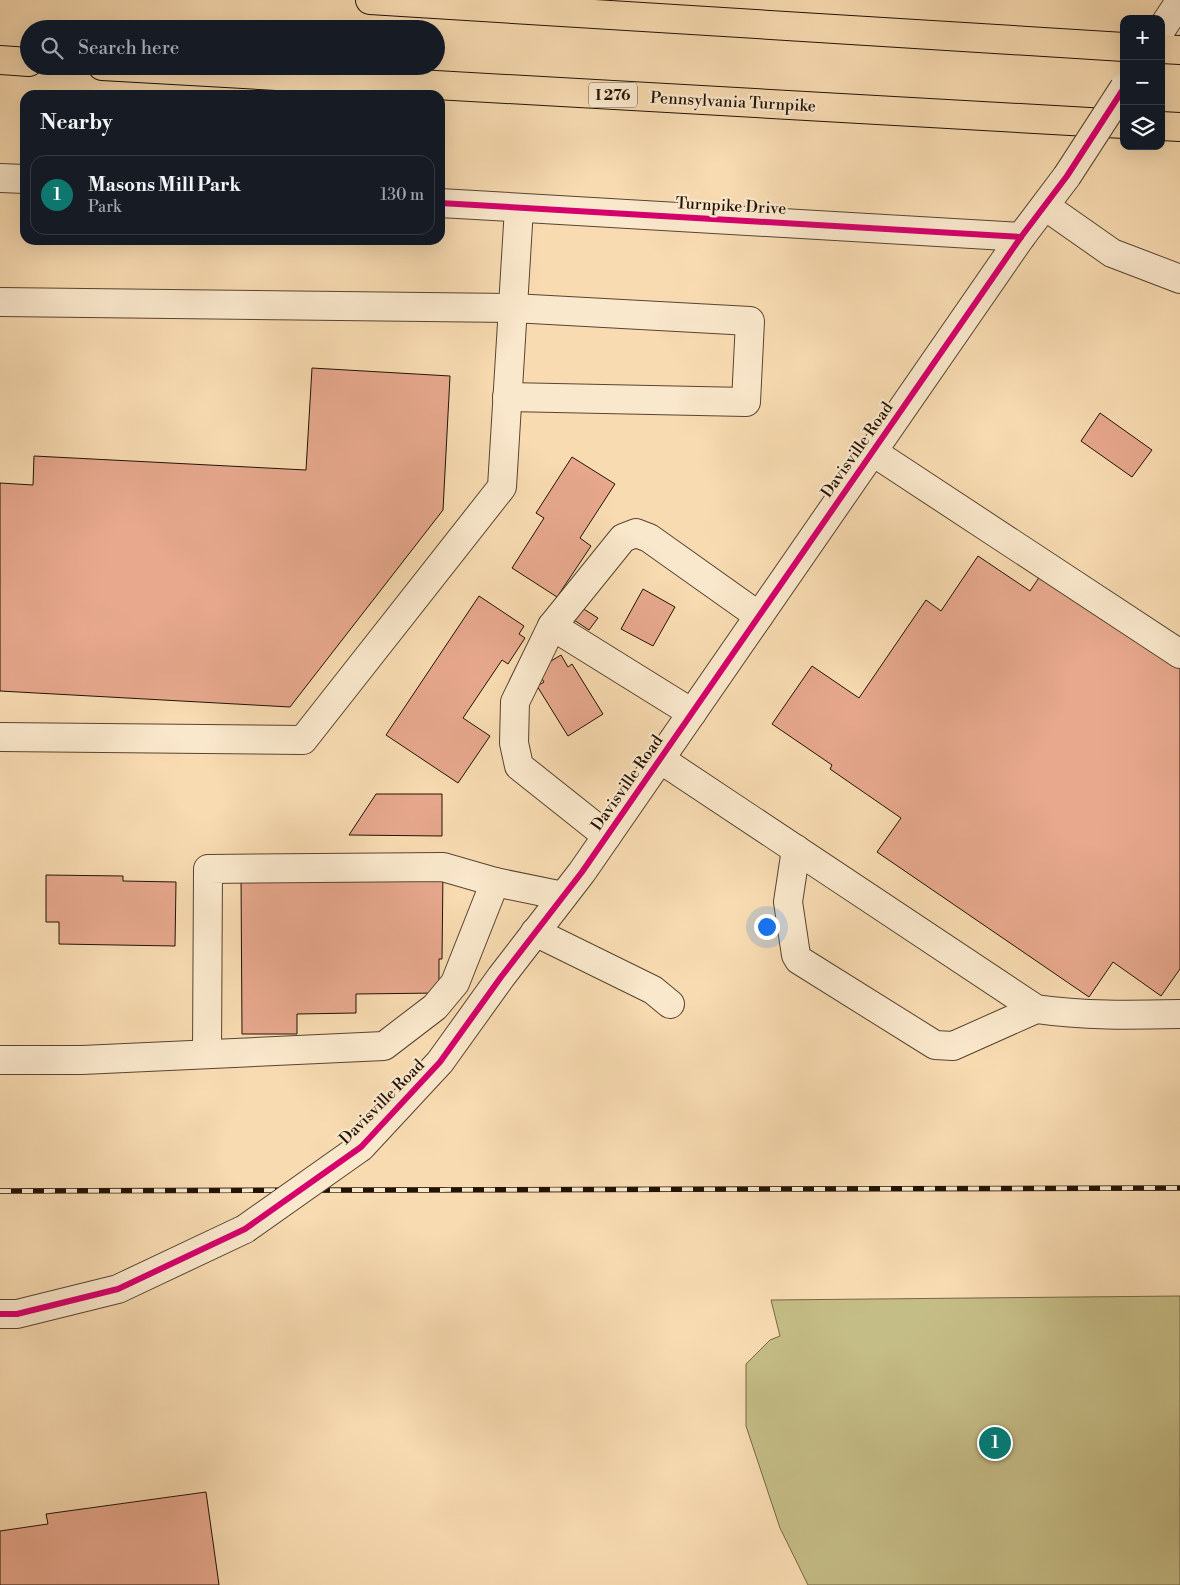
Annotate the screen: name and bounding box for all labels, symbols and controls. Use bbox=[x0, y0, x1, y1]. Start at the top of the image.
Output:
map controls bbox=[1120, 15, 1165, 150]
button: + bbox=[1120, 15, 1165, 60]
search box bbox=[20, 20, 445, 75]
icon: search bbox=[38, 34, 66, 62]
text: Search here bbox=[78, 36, 179, 60]
button: − bbox=[1120, 60, 1165, 105]
road number: I 276 bbox=[589, 82, 637, 108]
street label: Pennsylvania Turnpike bbox=[650, 88, 816, 116]
button: layers bbox=[1120, 105, 1165, 150]
text: Nearby bbox=[40, 110, 113, 136]
text: Masons Mill Park bbox=[88, 173, 241, 197]
text: 1 bbox=[53, 185, 61, 205]
text: 130 m bbox=[380, 185, 424, 205]
street label: Turnpike Drive bbox=[675, 193, 787, 219]
text: Park bbox=[88, 197, 121, 217]
street label: Davisville Road bbox=[817, 398, 897, 502]
street label: Davisville Road bbox=[587, 731, 667, 835]
your location bbox=[754, 914, 780, 940]
street label: Davisville Road bbox=[335, 1055, 429, 1149]
pin: 1 bbox=[979, 1424, 1011, 1462]

